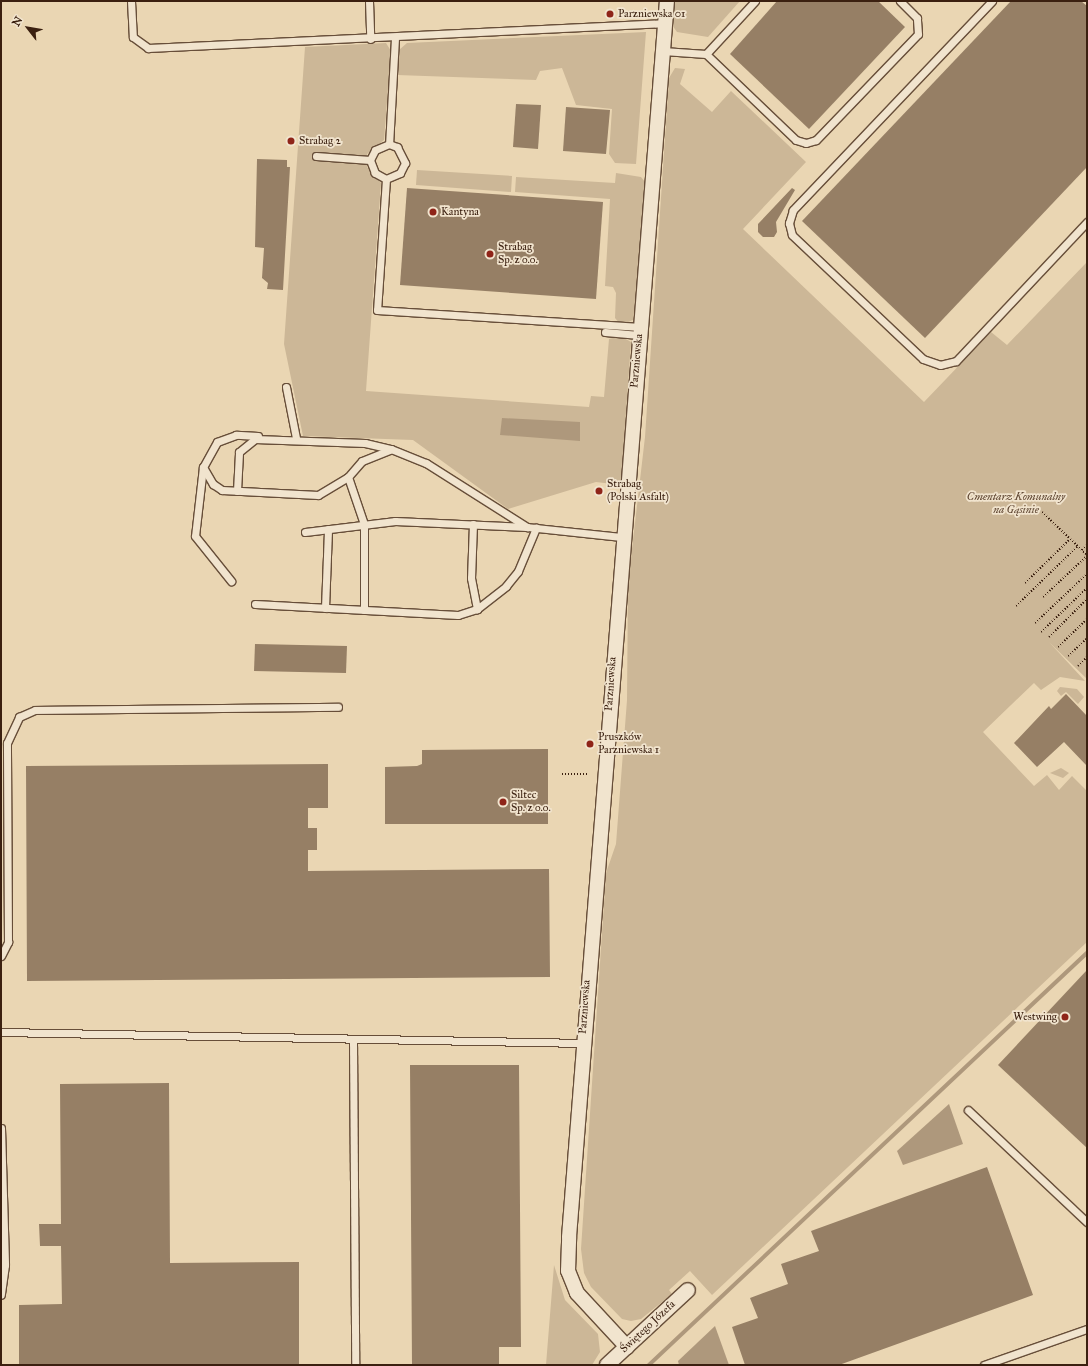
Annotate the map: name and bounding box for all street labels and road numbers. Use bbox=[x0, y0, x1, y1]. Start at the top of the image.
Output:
street label: Parzniewska bbox=[628, 333, 646, 389]
street label: Parzniewska bbox=[603, 656, 619, 712]
street label: Parzniewska bbox=[577, 979, 593, 1035]
street label: Świętego Józefa bbox=[618, 1298, 678, 1356]

